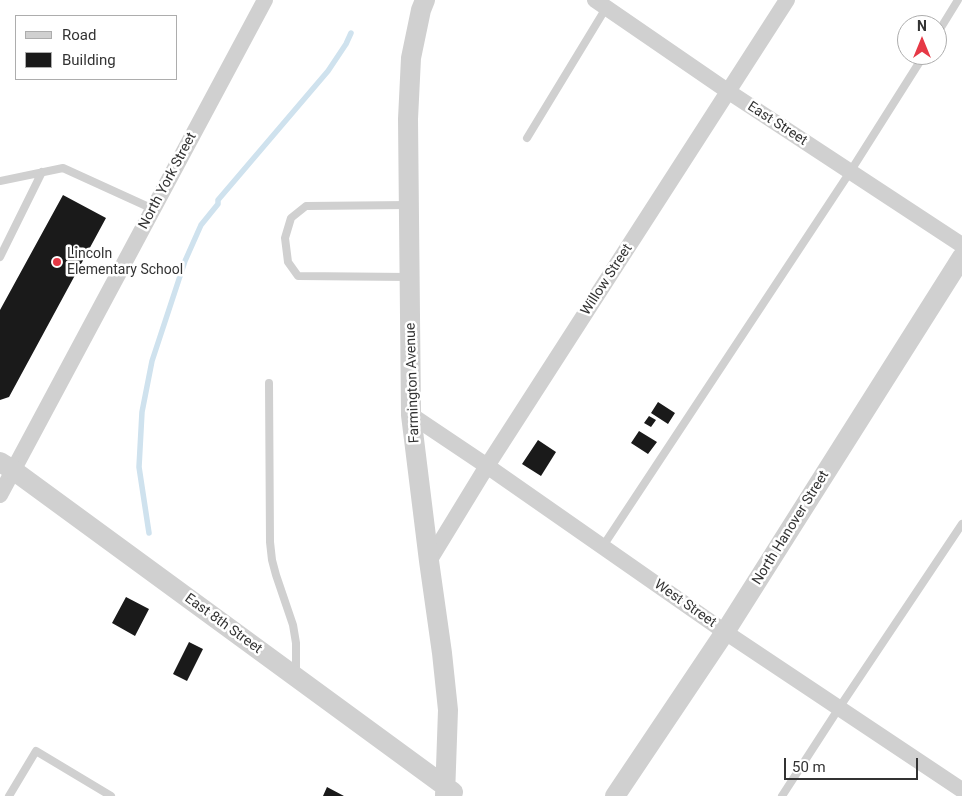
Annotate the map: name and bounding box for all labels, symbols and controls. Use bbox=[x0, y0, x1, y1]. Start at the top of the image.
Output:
legend bbox=[15, 15, 178, 80]
north arrow bbox=[897, 15, 947, 65]
text: N bbox=[917, 18, 927, 34]
text: Road bbox=[62, 26, 96, 44]
text: Building bbox=[62, 51, 116, 69]
street label: East Street bbox=[744, 98, 810, 150]
street label: North York Street bbox=[135, 130, 201, 232]
street label: Willow Street bbox=[578, 241, 636, 319]
place label: Lincoln Elementary School bbox=[67, 246, 183, 278]
marker: Lincoln Elementary School bbox=[51, 256, 63, 268]
street label: Farmington Avenue bbox=[403, 322, 423, 444]
street label: North Hanover Street bbox=[749, 468, 833, 588]
street label: West Street bbox=[651, 577, 719, 631]
street label: East 8th Street bbox=[181, 590, 265, 658]
scale bar bbox=[787, 748, 921, 780]
text: 50 m bbox=[792, 758, 826, 776]

